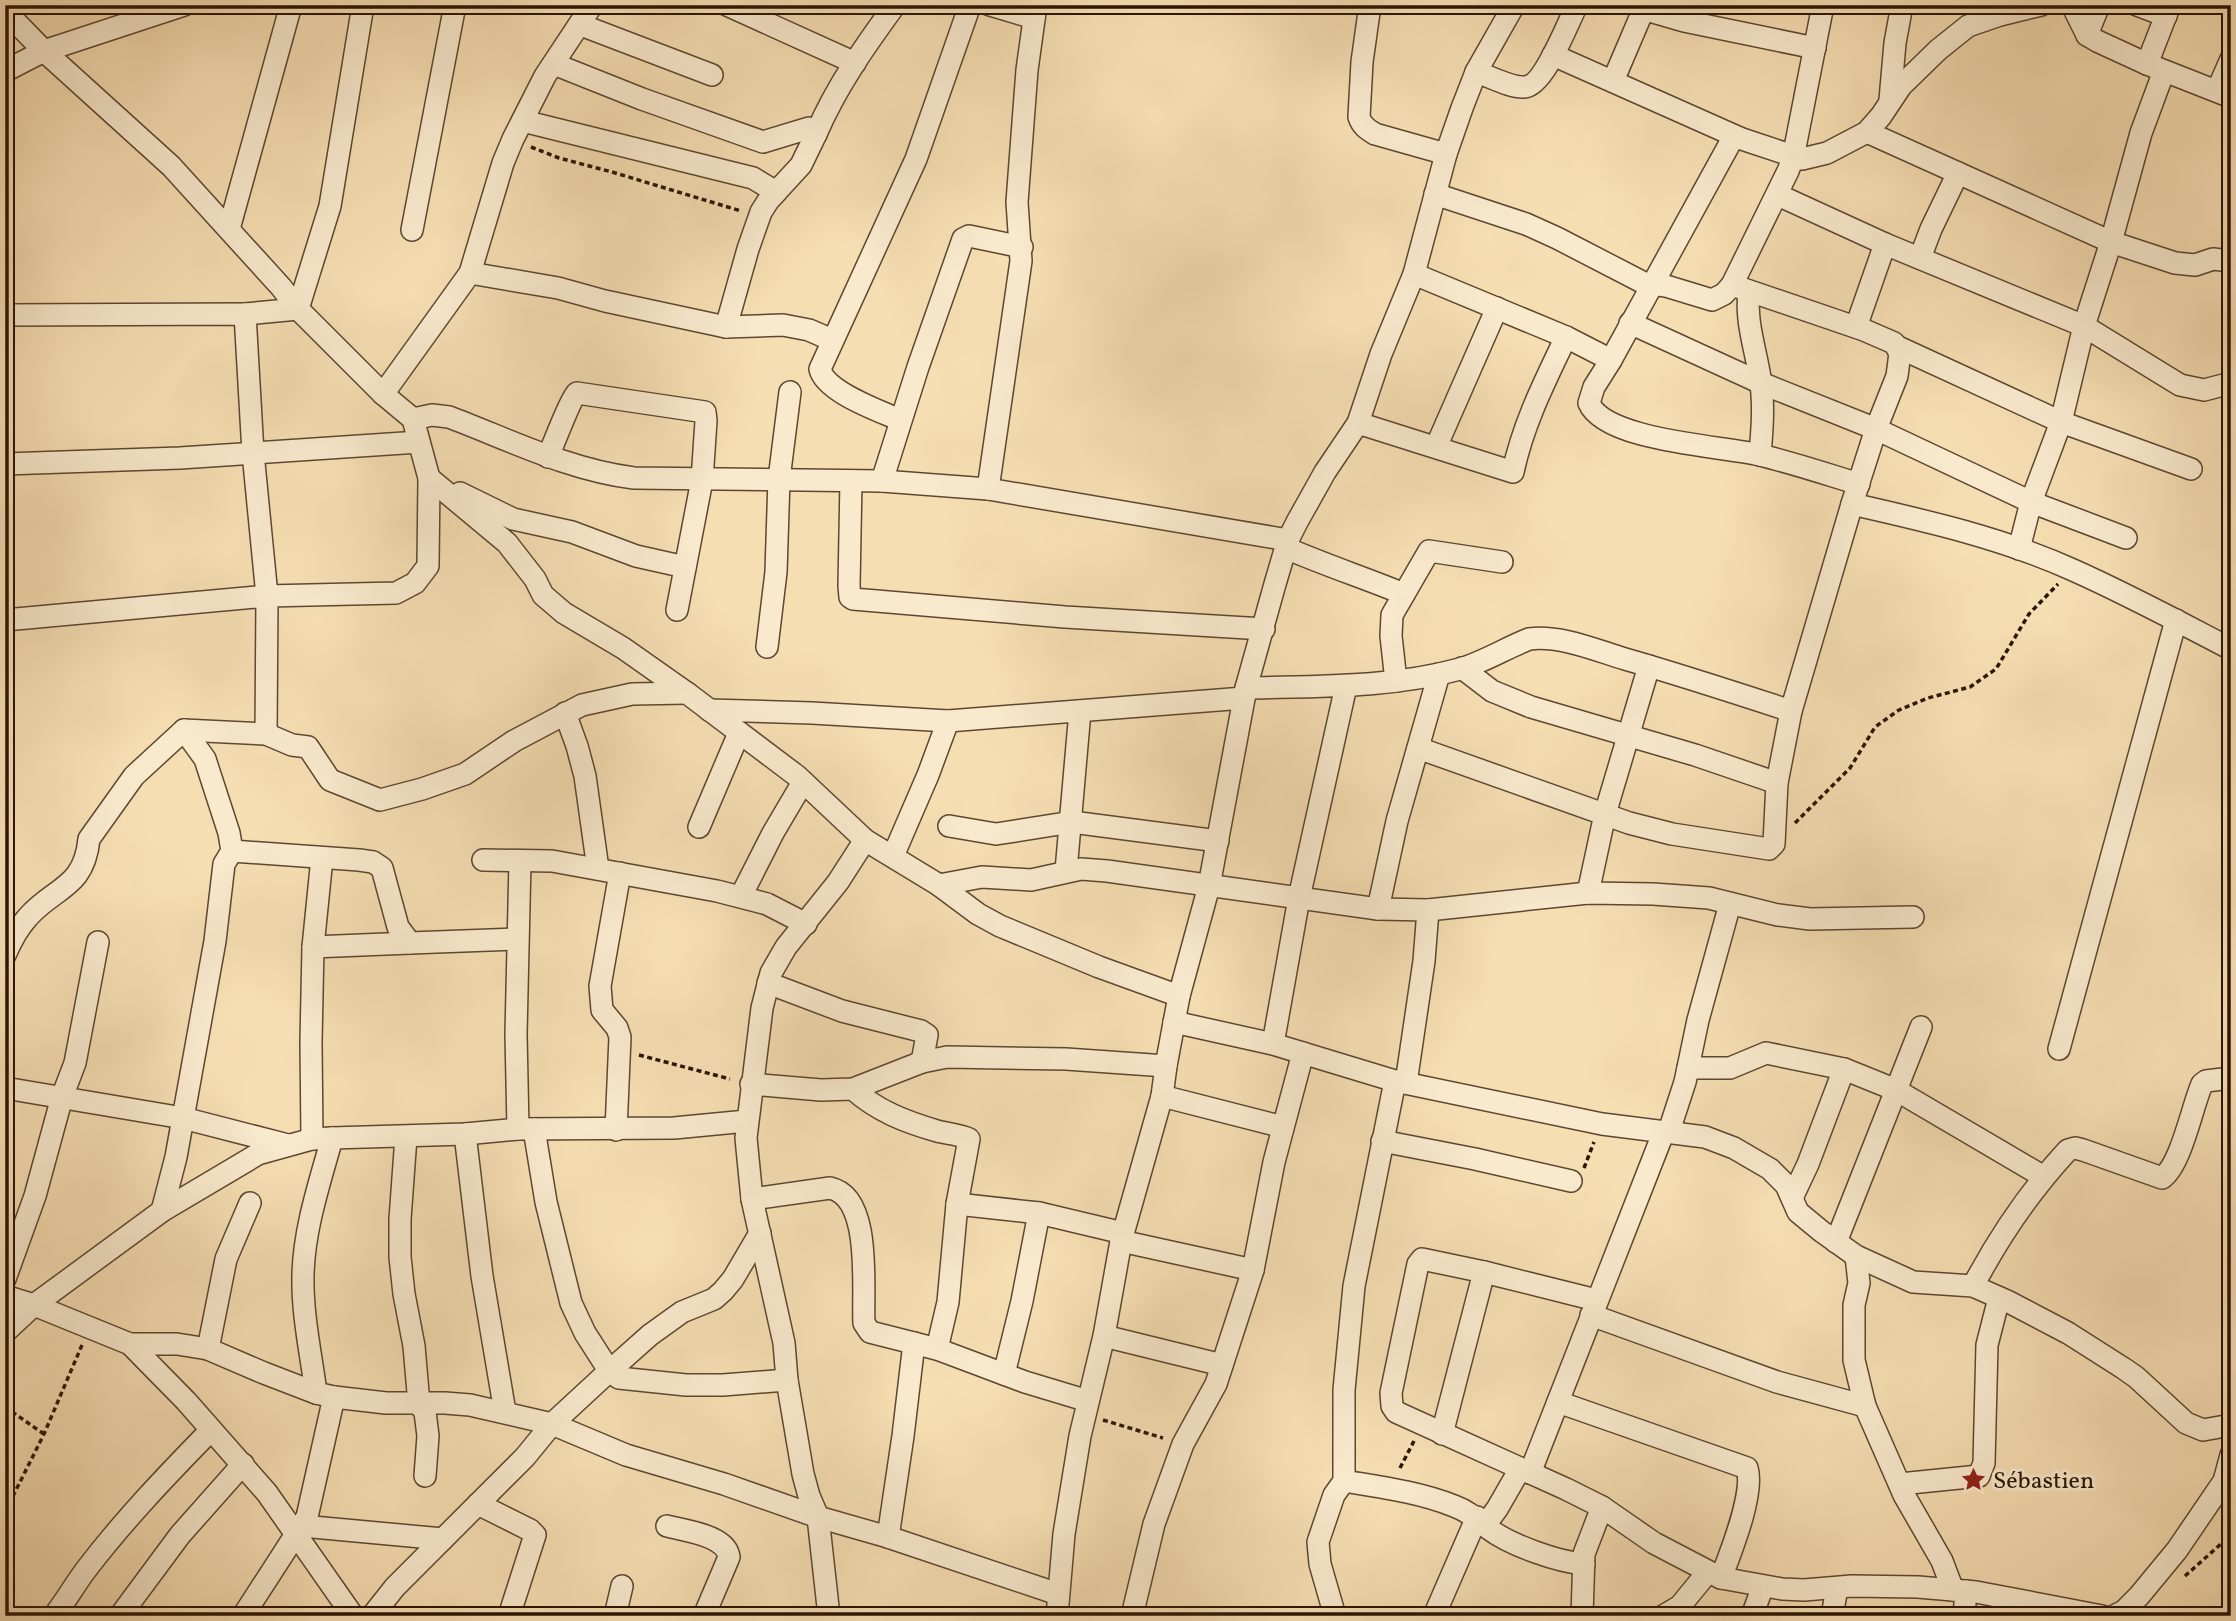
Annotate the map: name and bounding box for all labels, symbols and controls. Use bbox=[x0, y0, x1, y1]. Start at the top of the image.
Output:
place label: Sébastien bbox=[1993, 1465, 2094, 1499]
place icon: Sébastien bbox=[1959, 1466, 1987, 1494]

